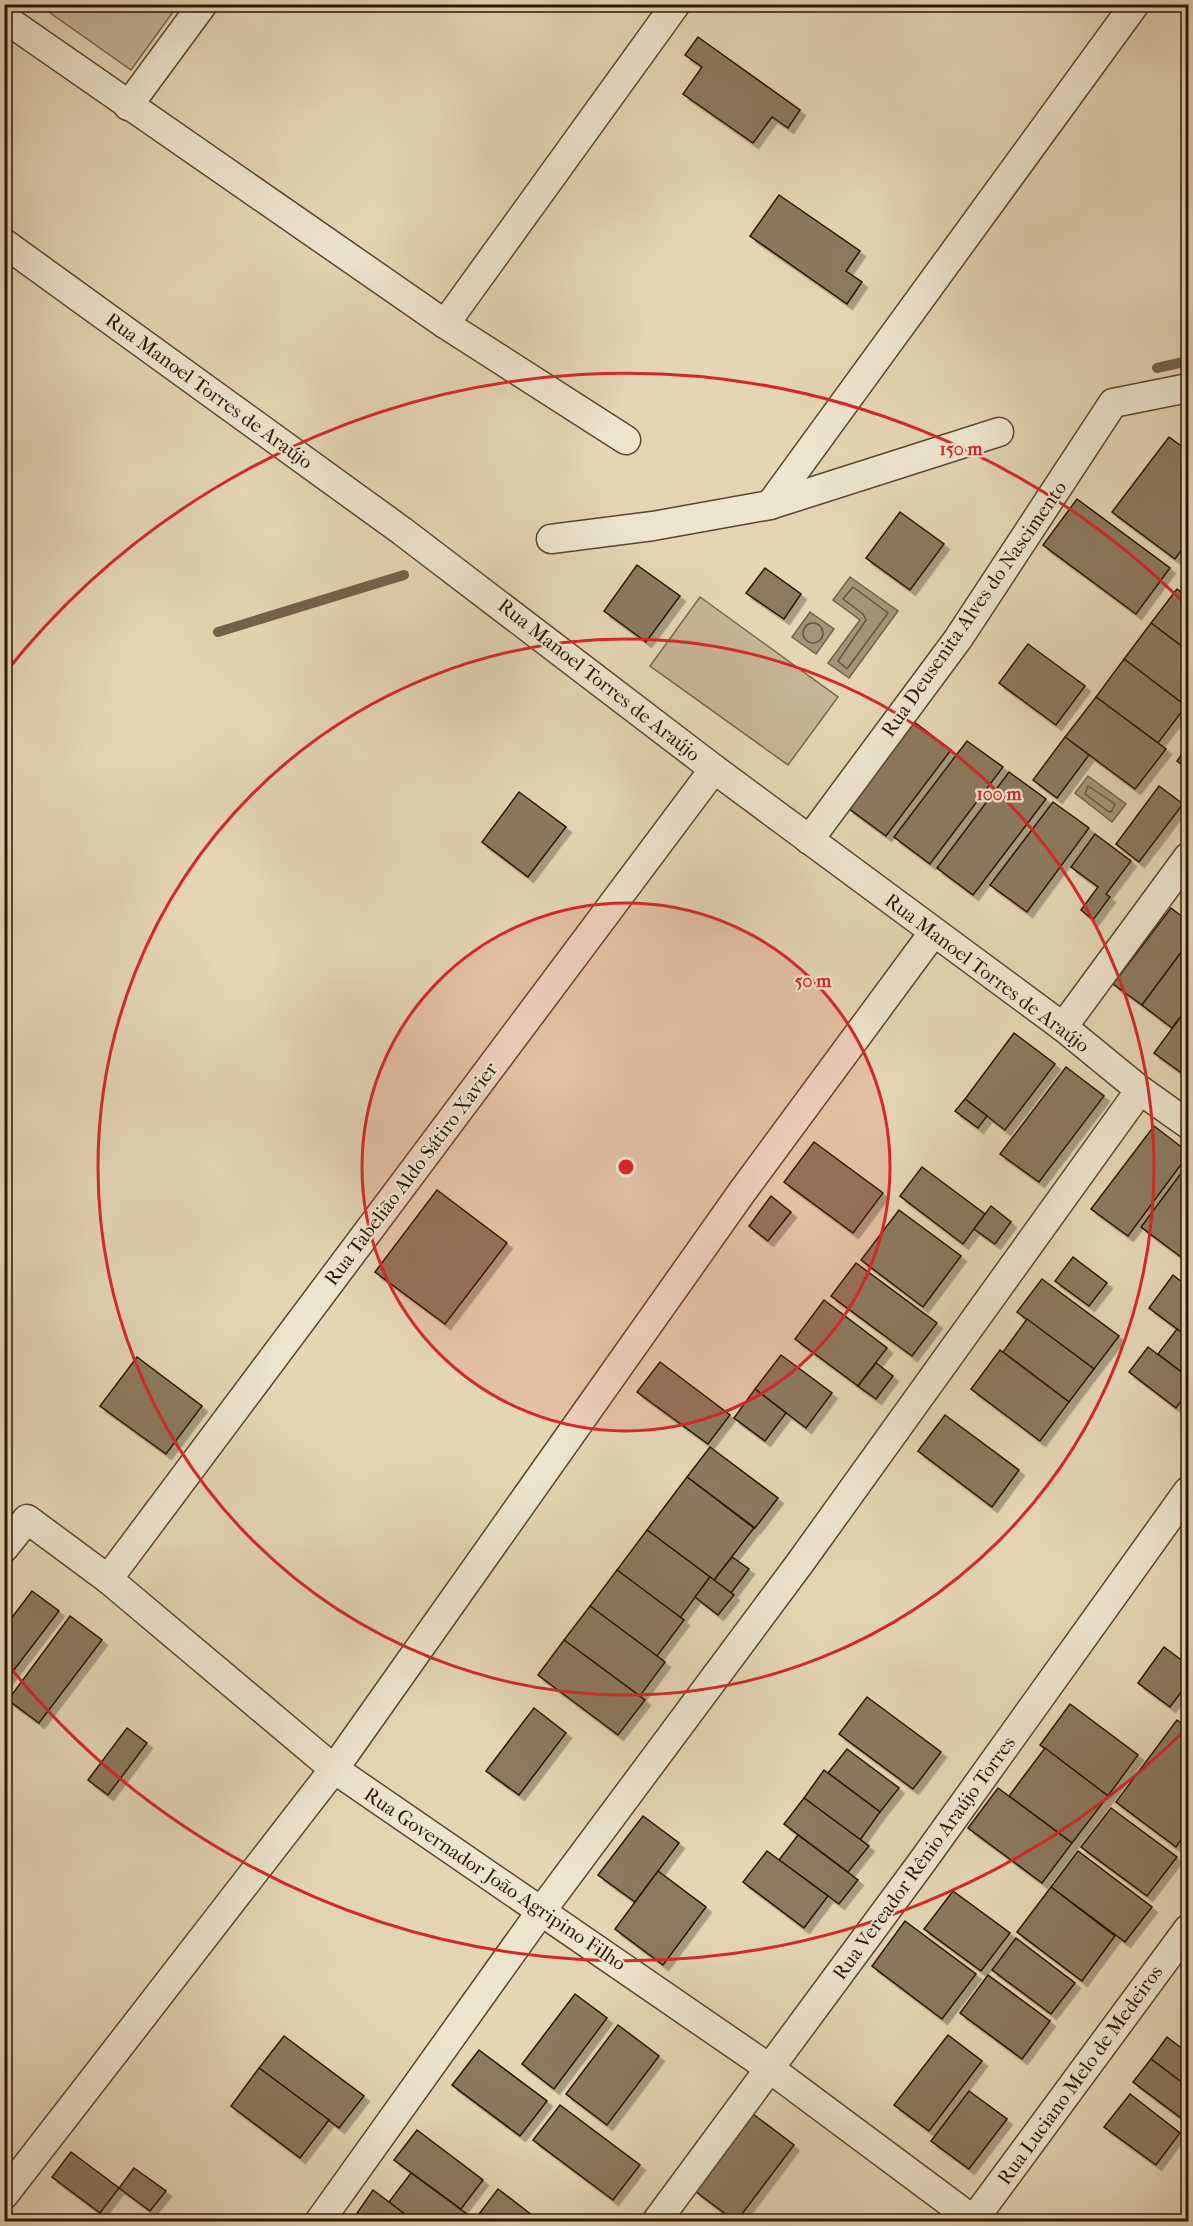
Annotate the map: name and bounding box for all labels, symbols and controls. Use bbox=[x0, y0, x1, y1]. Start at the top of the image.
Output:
street label: Rua Manoel Torres de Araújo bbox=[101, 308, 317, 474]
text: 150 m bbox=[940, 439, 983, 460]
street label: Rua Deusenita Alves do Nascimento bbox=[877, 477, 1071, 741]
street label: Rua Manoel Torres de Araújo bbox=[493, 594, 705, 766]
text: 100 m bbox=[976, 784, 1023, 805]
street label: Rua Manoel Torres de Araújo bbox=[880, 889, 1094, 1057]
text: 50 m bbox=[795, 971, 832, 992]
street label: Rua Tabelião Aldo Sátiro Xavier bbox=[320, 1058, 503, 1290]
centre of rings bbox=[616, 1157, 636, 1177]
street label: Rua Vereador Rênio Araújo Torres bbox=[828, 1732, 1020, 1984]
street label: Rua Governador João Agripino Filho bbox=[360, 1783, 630, 1975]
street label: Rua Luciano Melo de Medeiros bbox=[993, 1961, 1167, 2189]

